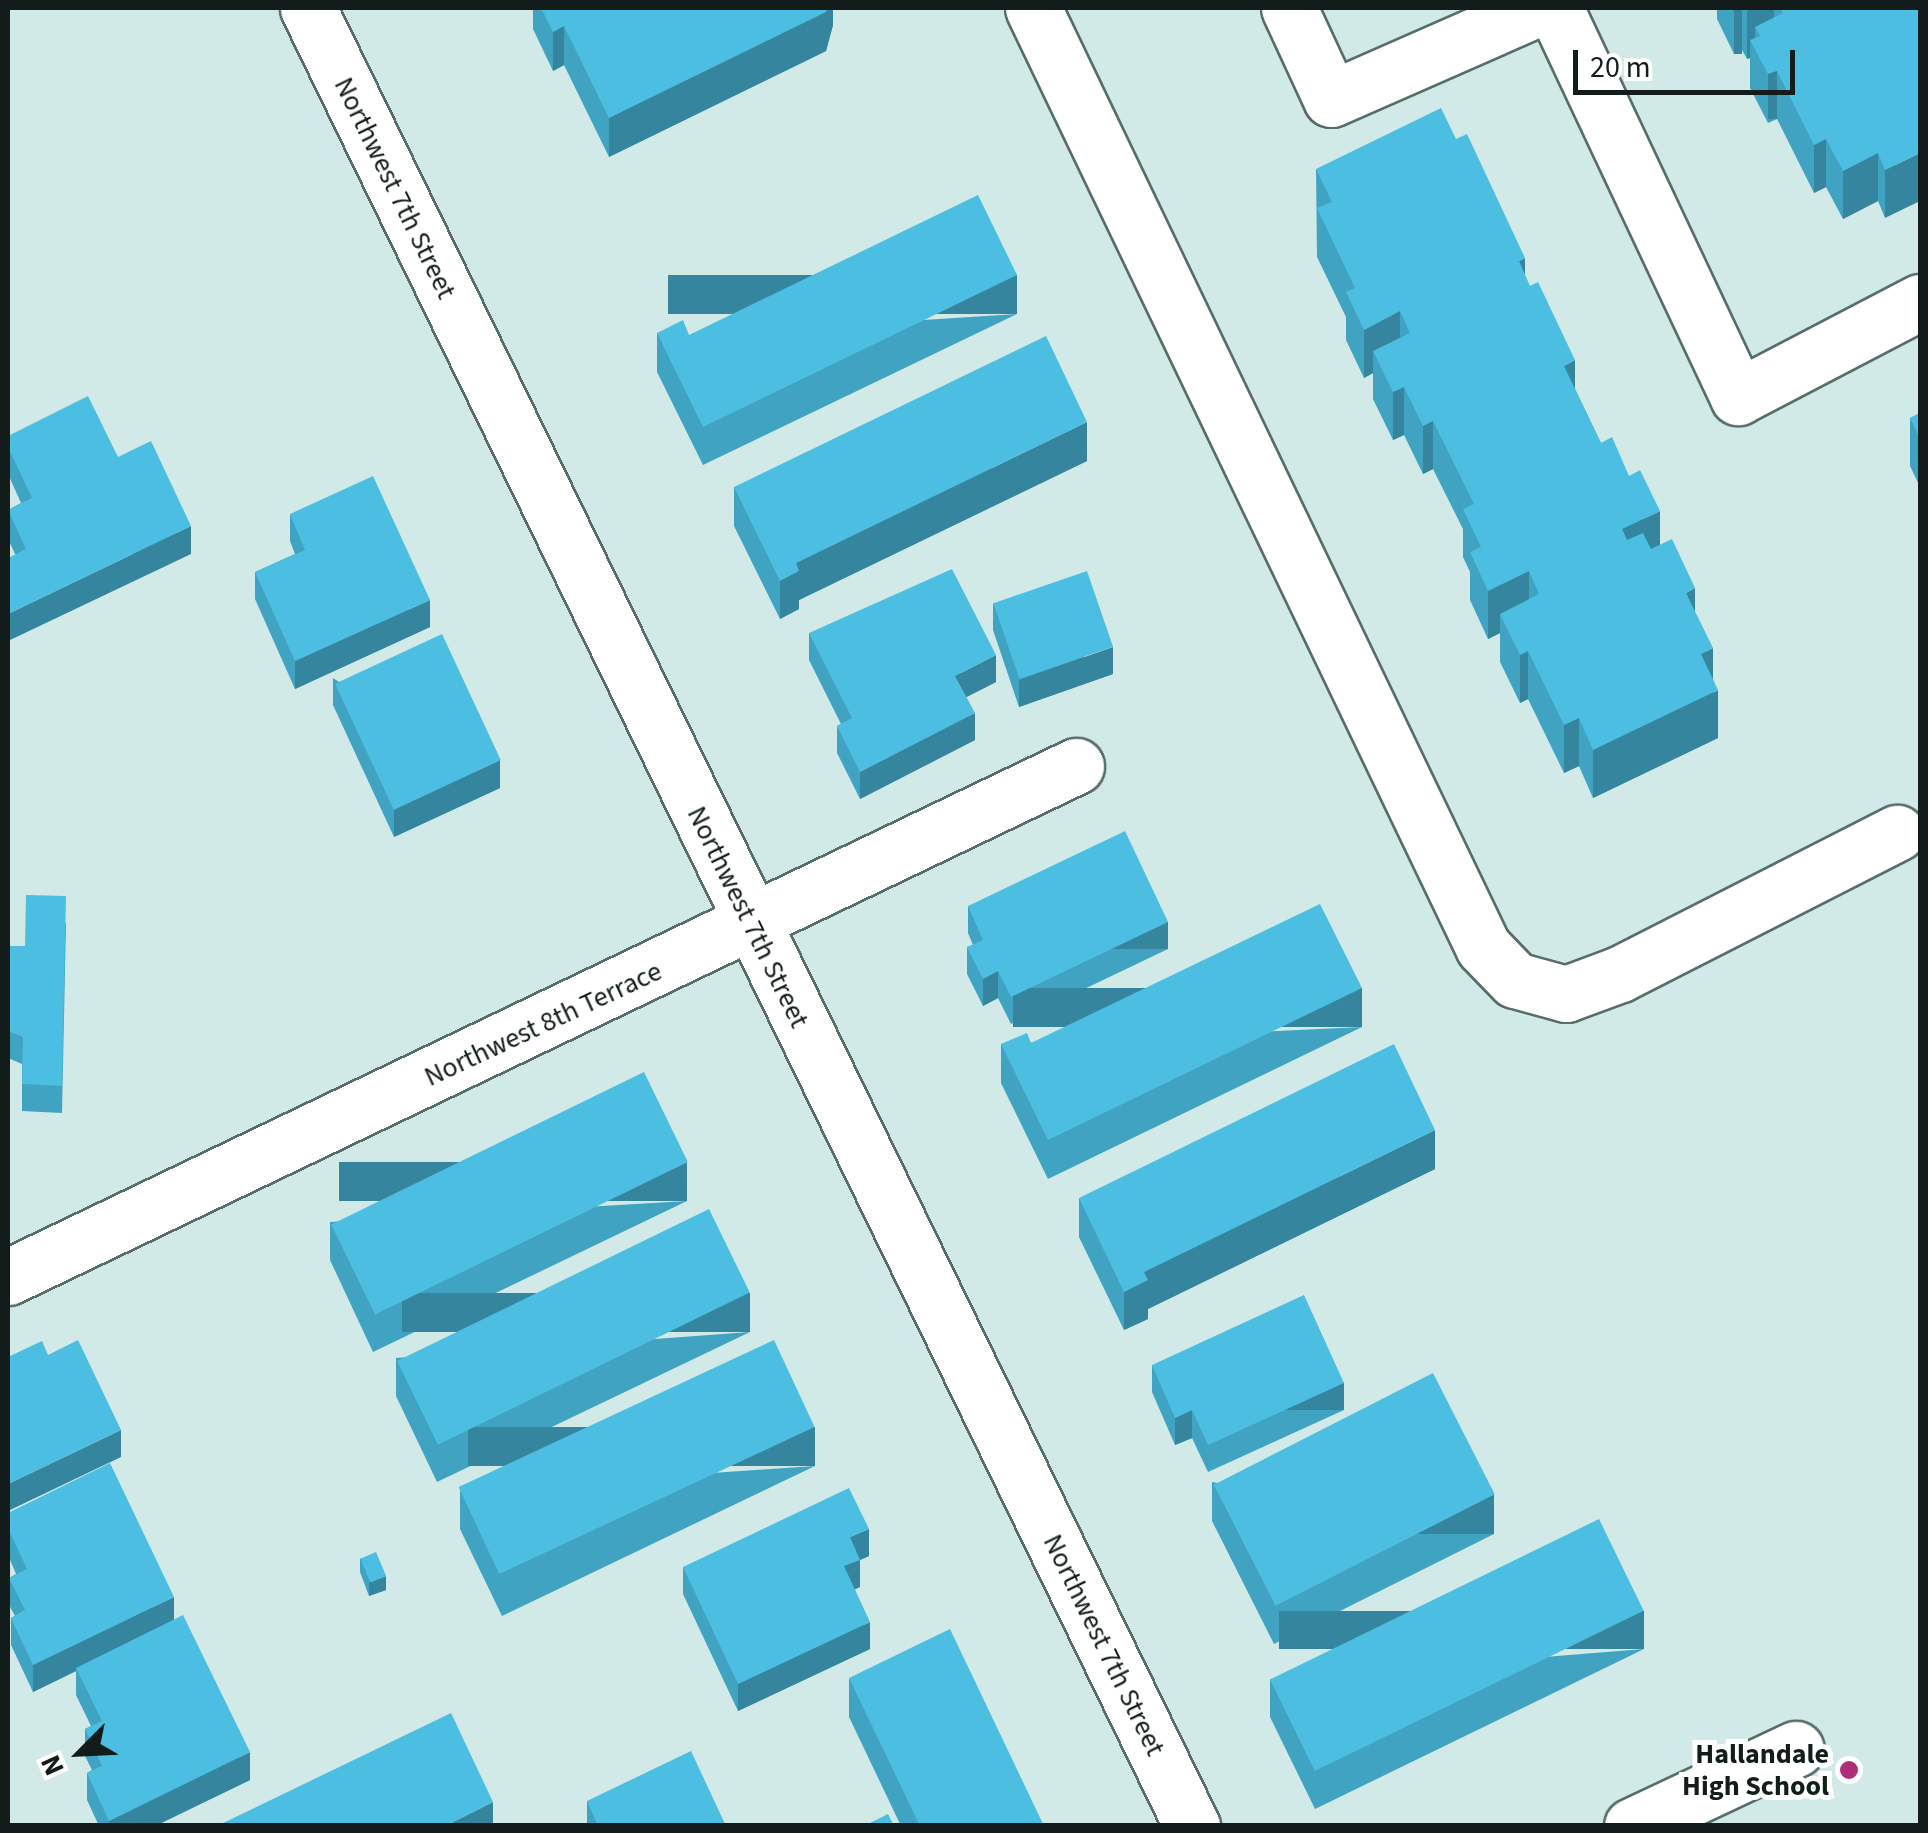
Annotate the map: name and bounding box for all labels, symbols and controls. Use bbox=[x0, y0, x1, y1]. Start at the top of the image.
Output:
scale bar bbox=[1578, 30, 1800, 92]
text: 20 m bbox=[1590, 46, 1651, 89]
street label: Northwest 7th Street bbox=[327, 72, 463, 304]
street label: Northwest 7th Street bbox=[680, 801, 816, 1033]
street label: Northwest 8th Terrace bbox=[419, 954, 667, 1094]
street label: Northwest 7th Street bbox=[1036, 1529, 1172, 1761]
north arrow bbox=[30, 1703, 130, 1803]
place label: Hallandale High School bbox=[1682, 1737, 1829, 1803]
text: N bbox=[31, 1749, 75, 1782]
marker: Hallandale High School bbox=[1838, 1759, 1860, 1781]

